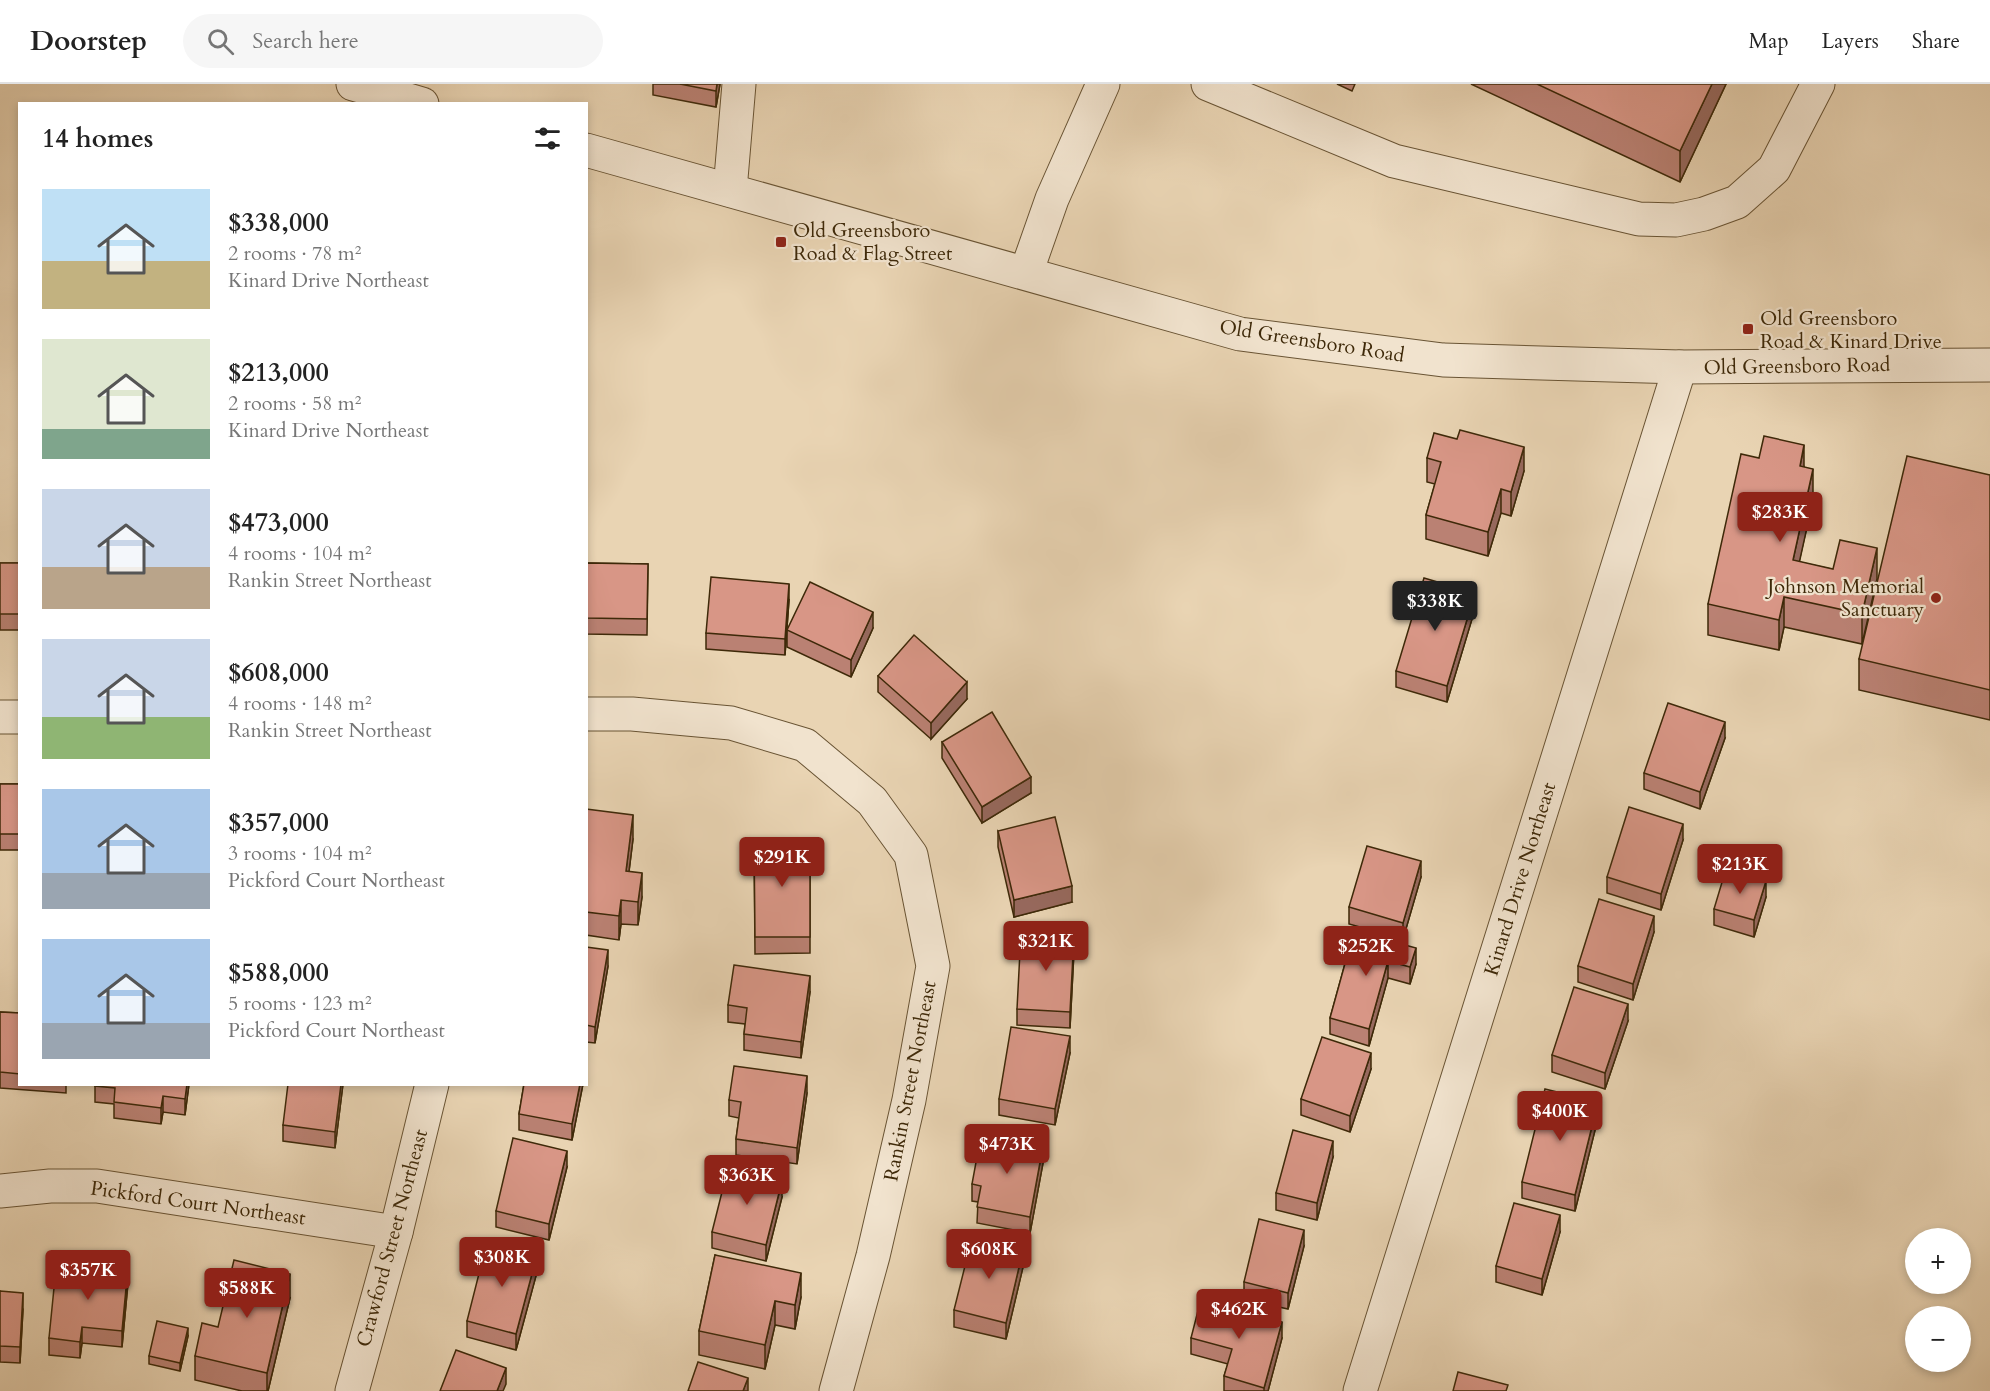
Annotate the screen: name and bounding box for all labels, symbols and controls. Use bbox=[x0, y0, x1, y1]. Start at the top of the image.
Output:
search box bbox=[183, 14, 603, 68]
text: Doorstep bbox=[30, 22, 147, 60]
icon: search bbox=[204, 25, 237, 58]
text: Search here bbox=[252, 26, 359, 56]
text: Map bbox=[1749, 27, 1789, 56]
text: Layers bbox=[1822, 27, 1879, 56]
text: Share bbox=[1912, 27, 1960, 56]
text: 14 homes bbox=[42, 121, 153, 156]
icon: filters bbox=[531, 122, 564, 155]
text: $338,000 bbox=[228, 205, 329, 240]
icon: home bbox=[90, 213, 162, 285]
place label: Old Greensboro Road & Flag Street bbox=[793, 217, 953, 267]
marker: Old Greensboro Road & Flag Street bbox=[774, 235, 788, 249]
text: 2 rooms · 78 m² bbox=[228, 240, 361, 267]
text: Kinard Drive Northeast bbox=[228, 267, 429, 294]
place label: Old Greensboro Road & Kinard Drive bbox=[1760, 305, 1942, 355]
street label: Old Greensboro Road bbox=[1218, 313, 1407, 369]
marker: Old Greensboro Road & Kinard Drive bbox=[1741, 322, 1755, 336]
street label: Old Greensboro Road bbox=[1703, 351, 1891, 381]
text: $213,000 bbox=[228, 355, 329, 390]
icon: home bbox=[90, 363, 162, 435]
text: 2 rooms · 58 m² bbox=[228, 390, 361, 417]
text: Kinard Drive Northeast bbox=[228, 417, 429, 444]
pin: $283K bbox=[1738, 492, 1822, 543]
text: $283K bbox=[1751, 498, 1809, 525]
text: $473,000 bbox=[228, 505, 329, 540]
icon: home bbox=[90, 513, 162, 585]
text: 4 rooms · 104 m² bbox=[228, 540, 372, 567]
text: Rankin Street Northeast bbox=[228, 567, 432, 594]
place label: Johnson Memorial Sanctuary bbox=[1765, 573, 1924, 623]
pin: $338K bbox=[1393, 581, 1477, 632]
text: $338K bbox=[1406, 587, 1464, 614]
marker: Johnson Memorial Sanctuary bbox=[1929, 591, 1943, 605]
text: $608,000 bbox=[228, 655, 329, 690]
icon: home bbox=[90, 663, 162, 735]
text: 4 rooms · 148 m² bbox=[228, 690, 372, 717]
text: Rankin Street Northeast bbox=[228, 717, 432, 744]
street label: Kinard Drive Northeast bbox=[1478, 778, 1562, 979]
text: $357,000 bbox=[228, 805, 329, 840]
icon: home bbox=[90, 813, 162, 885]
pin: $291K bbox=[740, 837, 824, 888]
text: 3 rooms · 104 m² bbox=[228, 840, 372, 867]
text: $291K bbox=[753, 843, 811, 870]
pin: $213K bbox=[1698, 844, 1782, 895]
text: $213K bbox=[1711, 850, 1769, 877]
text: Pickford Court Northeast bbox=[228, 867, 445, 894]
pin: $321K bbox=[1004, 921, 1088, 972]
pin: $252K bbox=[1324, 926, 1408, 977]
text: $321K bbox=[1017, 927, 1075, 954]
text: $252K bbox=[1337, 932, 1395, 959]
text: $588,000 bbox=[228, 955, 329, 990]
icon: home bbox=[90, 963, 162, 1035]
street label: Rankin Street Northeast bbox=[877, 978, 943, 1184]
text: 5 rooms · 123 m² bbox=[228, 990, 372, 1017]
text: Pickford Court Northeast bbox=[228, 1017, 445, 1044]
pin: $400K bbox=[1518, 1091, 1602, 1142]
text: $400K bbox=[1531, 1097, 1589, 1124]
pin: $473K bbox=[965, 1124, 1049, 1175]
street label: Crawford Street Northeast bbox=[350, 1126, 434, 1350]
text: $473K bbox=[978, 1130, 1036, 1157]
pin: $363K bbox=[705, 1155, 789, 1206]
text: $363K bbox=[718, 1161, 776, 1188]
street label: Pickford Court Northeast bbox=[89, 1175, 308, 1232]
map controls bbox=[1905, 1228, 1971, 1372]
button: + bbox=[1905, 1228, 1971, 1294]
pin: $608K bbox=[947, 1229, 1031, 1280]
text: $608K bbox=[960, 1235, 1018, 1262]
pin: $308K bbox=[460, 1237, 544, 1288]
text: $308K bbox=[473, 1243, 531, 1270]
pin: $357K bbox=[46, 1250, 130, 1301]
text: $357K bbox=[59, 1256, 117, 1283]
pin: $588K bbox=[205, 1268, 289, 1319]
text: $588K bbox=[218, 1274, 276, 1301]
pin: $462K bbox=[1197, 1289, 1281, 1340]
text: $462K bbox=[1210, 1295, 1268, 1322]
button: − bbox=[1905, 1306, 1971, 1372]

